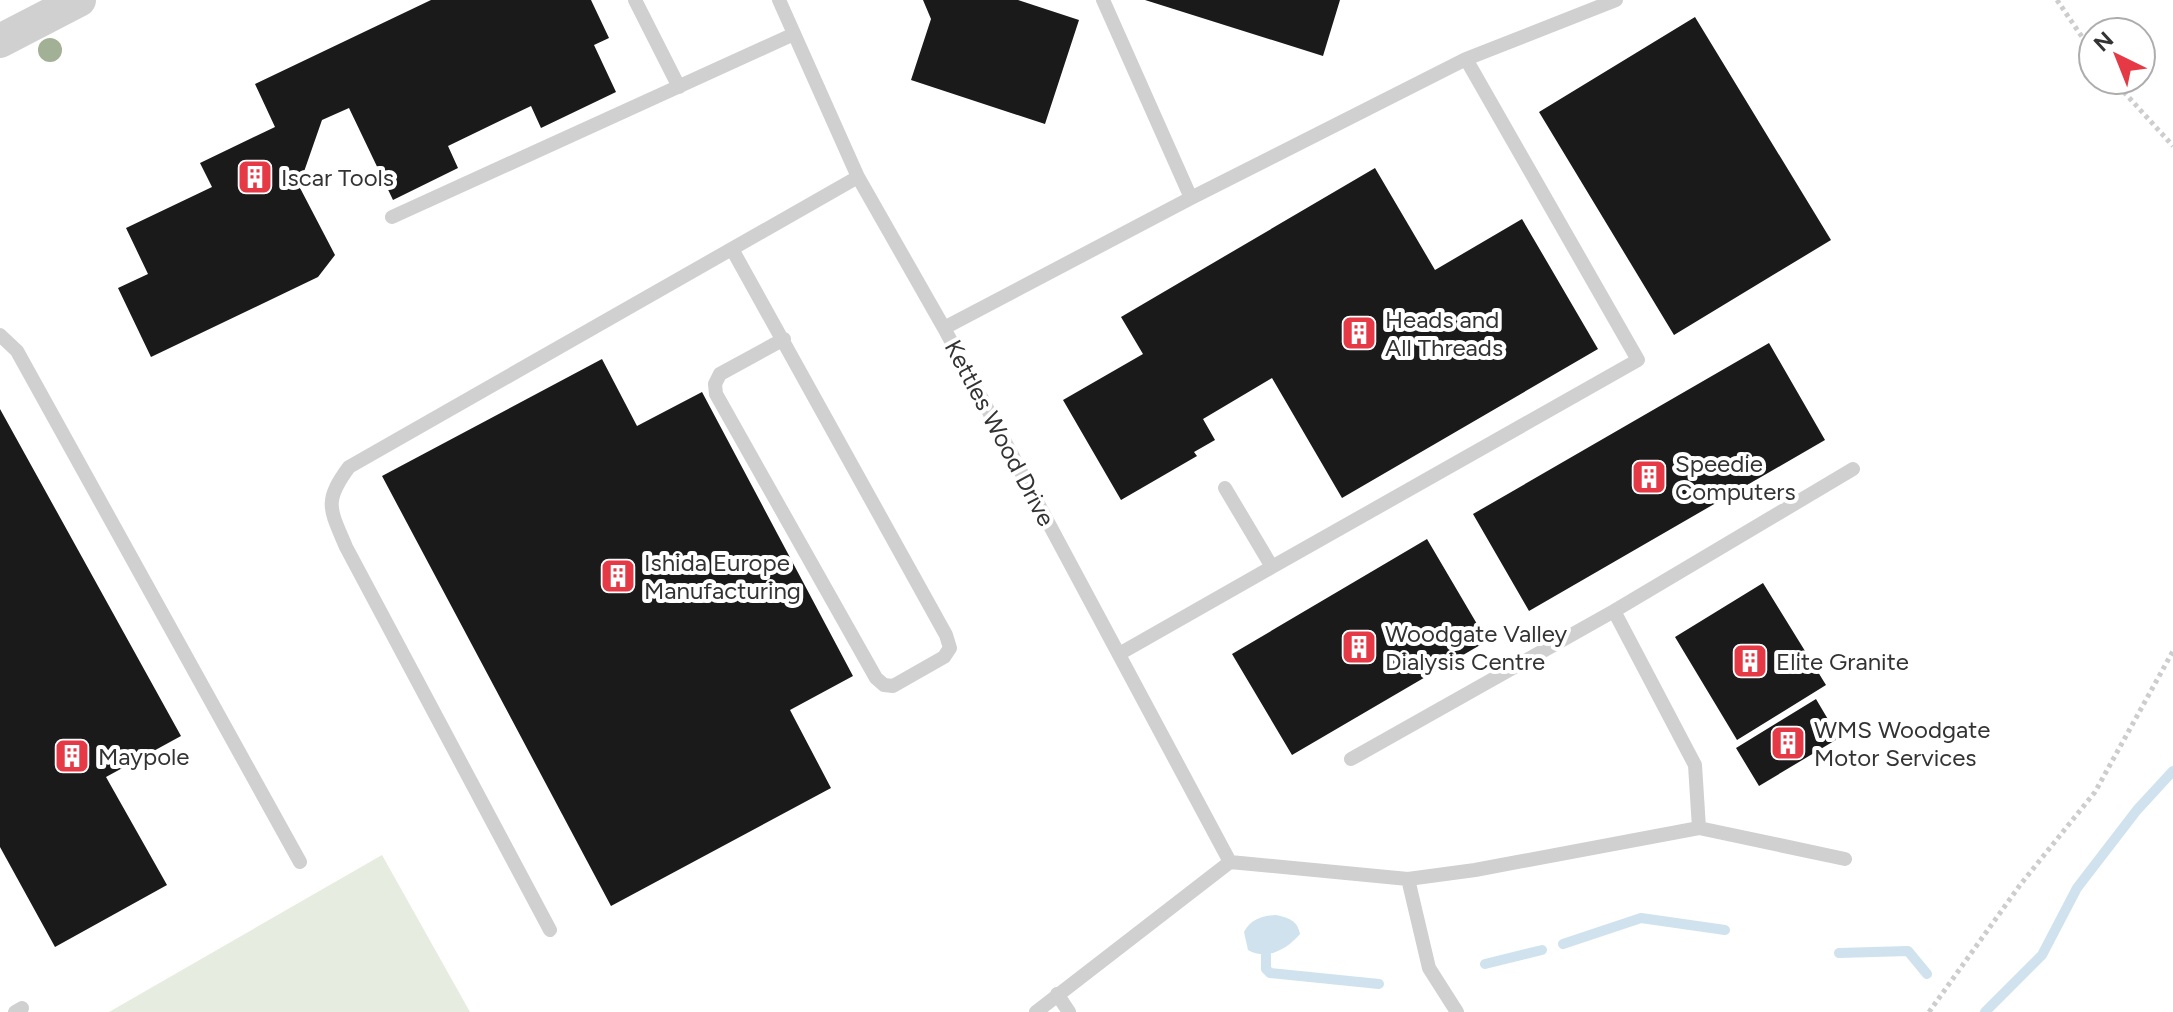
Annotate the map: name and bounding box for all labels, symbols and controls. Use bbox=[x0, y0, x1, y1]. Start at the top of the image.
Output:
north arrow bbox=[2077, 16, 2157, 96]
text: N bbox=[2088, 26, 2119, 57]
building icon: Iscar Tools bbox=[236, 158, 274, 196]
place label: Iscar Tools bbox=[281, 163, 394, 192]
place label: Heads and All Threads bbox=[1385, 305, 1503, 362]
building icon: Heads and All Threads bbox=[1340, 314, 1378, 352]
street label: Kettles Wood Drive bbox=[939, 335, 1061, 531]
place label: Speedie Computers bbox=[1675, 449, 1796, 506]
building icon: Speedie Computers bbox=[1630, 458, 1668, 496]
place label: Ishida Europe Manufacturing bbox=[644, 548, 801, 605]
building icon: Ishida Europe Manufacturing bbox=[599, 557, 637, 595]
place label: Woodgate Valley Dialysis Centre bbox=[1385, 619, 1568, 676]
building icon: Woodgate Valley Dialysis Centre bbox=[1340, 628, 1378, 666]
building icon: Elite Granite bbox=[1731, 642, 1769, 680]
place label: Elite Granite bbox=[1776, 647, 1909, 676]
place label: WMS Woodgate Motor Services bbox=[1814, 715, 1990, 772]
building icon: WMS Woodgate Motor Services bbox=[1769, 724, 1807, 762]
building icon: Maypole bbox=[53, 737, 91, 775]
place label: Maypole bbox=[98, 742, 189, 771]

